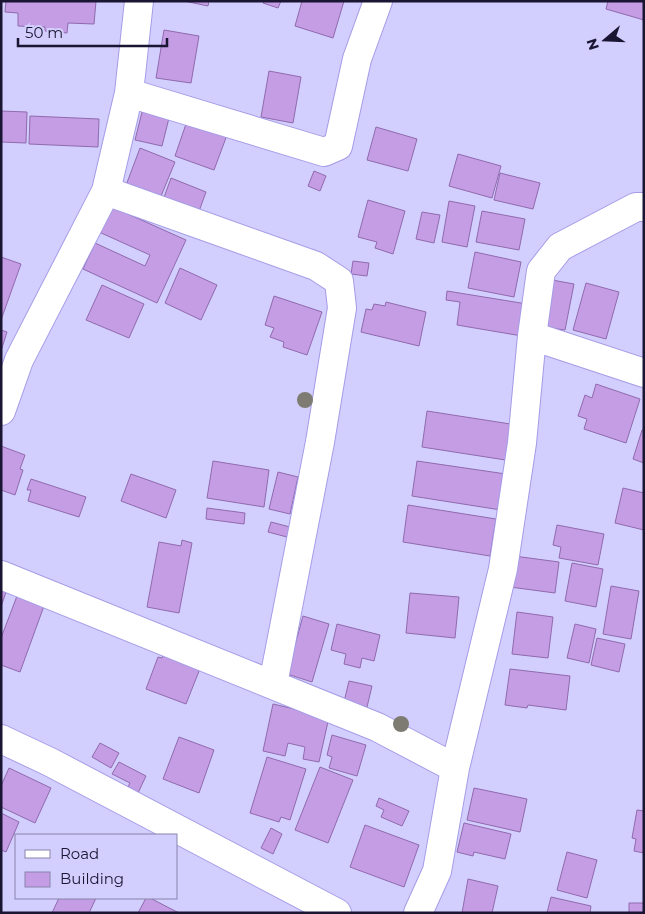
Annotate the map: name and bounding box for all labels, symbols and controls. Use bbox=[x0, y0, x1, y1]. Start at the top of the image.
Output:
scale bar bbox=[18, 15, 166, 47]
north arrow bbox=[580, 15, 630, 65]
text: 50 m bbox=[25, 23, 63, 42]
text: N bbox=[582, 36, 603, 53]
legend bbox=[15, 834, 178, 899]
text: Road bbox=[60, 844, 99, 863]
text: Building bbox=[60, 869, 124, 888]

